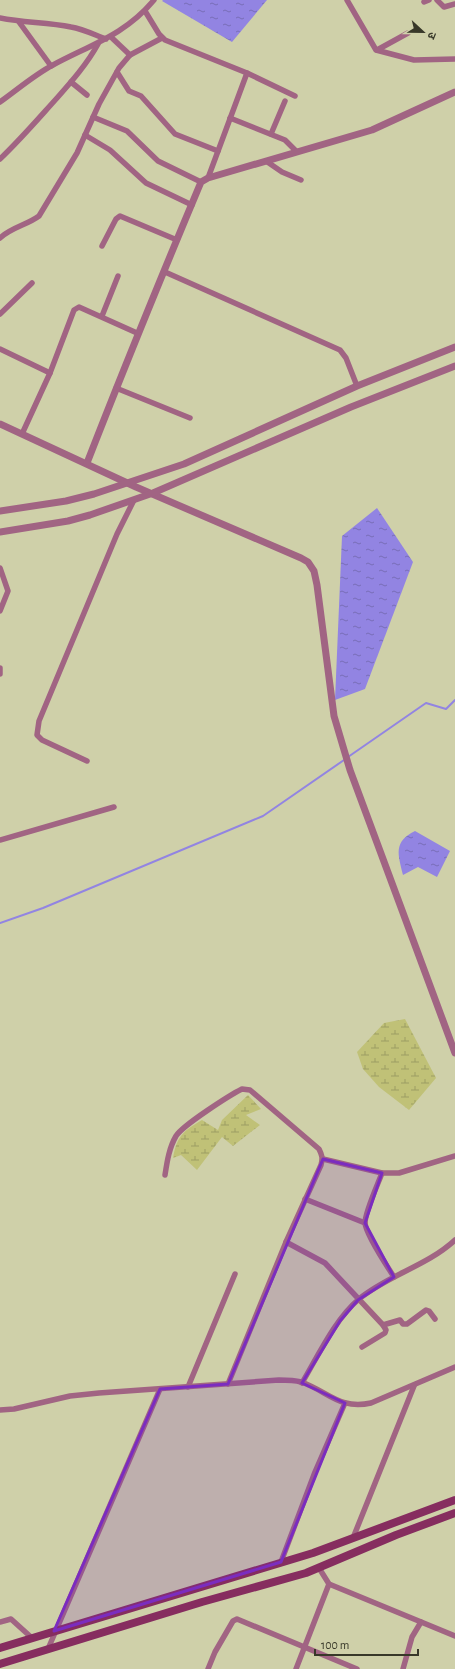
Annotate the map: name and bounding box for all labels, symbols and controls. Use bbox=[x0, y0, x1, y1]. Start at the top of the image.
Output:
north arrow bbox=[403, 12, 443, 52]
text: उ bbox=[425, 31, 438, 41]
scale bar bbox=[315, 1631, 418, 1657]
text: 100 m bbox=[321, 1639, 349, 1651]

